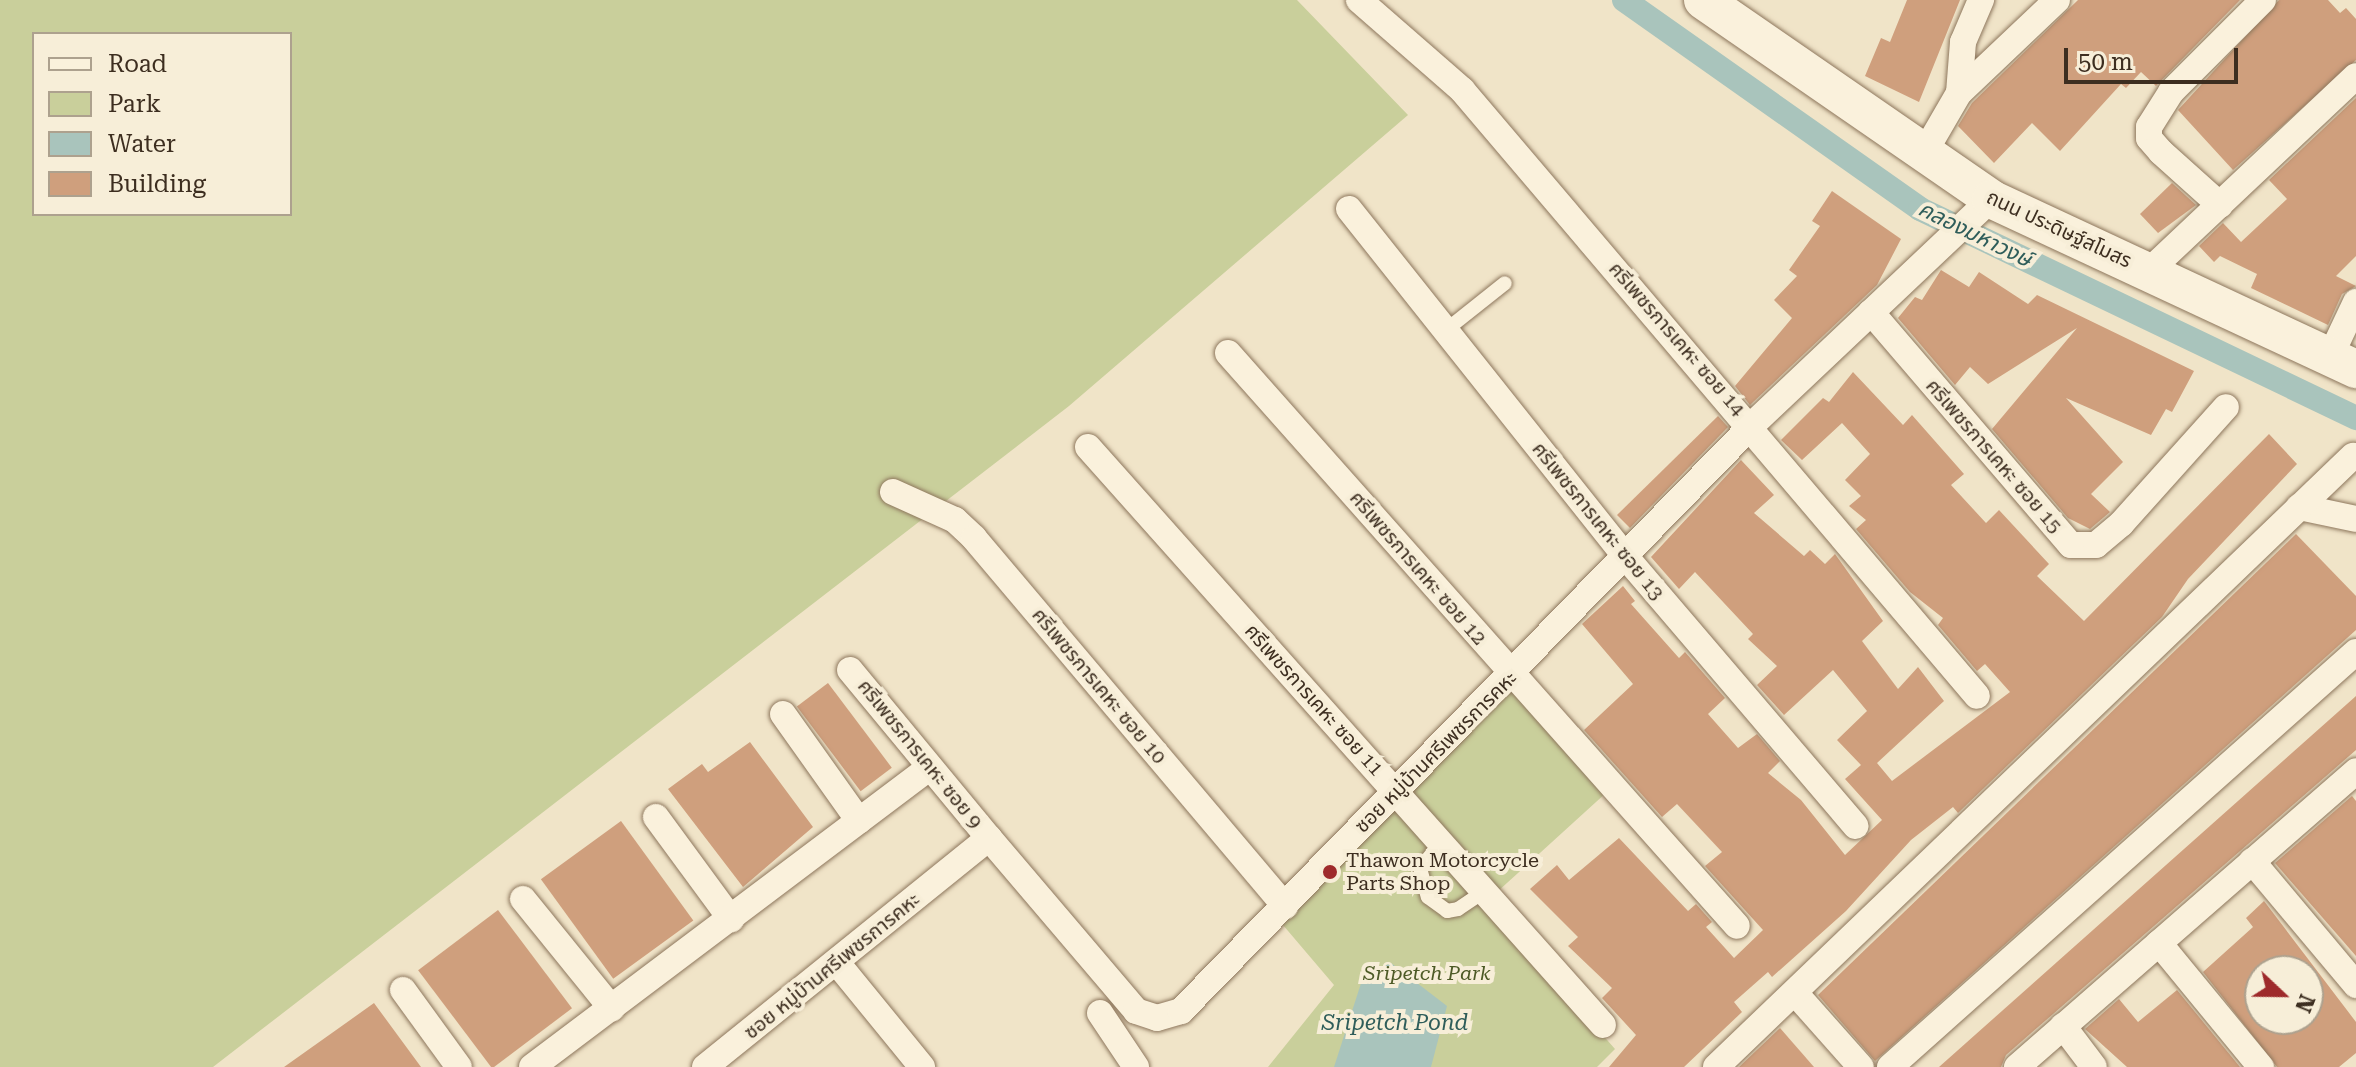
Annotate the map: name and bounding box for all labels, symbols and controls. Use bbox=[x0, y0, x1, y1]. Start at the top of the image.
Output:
legend bbox=[32, 32, 292, 216]
scale bar bbox=[2068, 32, 2242, 82]
text: 50 m bbox=[2078, 48, 2133, 76]
text: Road bbox=[108, 50, 167, 78]
text: Park bbox=[108, 90, 161, 118]
text: Water bbox=[108, 130, 176, 158]
text: Building bbox=[108, 170, 206, 198]
street label: ถนน ประดิษฐ์สโมสร bbox=[1983, 185, 2135, 273]
water label: คลองมหาวงษ์ bbox=[1914, 195, 2036, 273]
street label: ศรีเพชรการเคหะ ซอย 14 bbox=[1604, 257, 1750, 421]
street label: ศรีเพชรการเคหะ ซอย 15 bbox=[1921, 374, 2067, 538]
street label: ศรีเพชรการเคหะ ซอย 13 bbox=[1527, 437, 1669, 605]
street label: ศรีเพชรการเคหะ ซอย 12 bbox=[1345, 486, 1491, 650]
street label: ศรีเพชรการเคหะ ซอย 10 bbox=[1027, 603, 1171, 769]
street label: ศรีเพชรการเคหะ ซอย 11 bbox=[1240, 619, 1388, 781]
street label: ซอย หมู่บ้านศรีเพชรการคหะ bbox=[1350, 666, 1522, 838]
street label: ศรีเพชรการเคหะ ซอย 9 bbox=[853, 675, 987, 833]
place label: Thawon Motorcycle Parts Shop bbox=[1346, 848, 1539, 895]
marker: Thawon Motorcycle Parts Shop bbox=[1321, 863, 1339, 881]
street label: ซอย หมู่บ้านศรีเพชรการคหะ bbox=[739, 888, 925, 1044]
north arrow bbox=[2244, 955, 2324, 1035]
park label: Sripetch Park bbox=[1363, 961, 1491, 985]
text: N bbox=[2290, 991, 2320, 1016]
water label: Sripetch Pond bbox=[1322, 1010, 1468, 1036]

